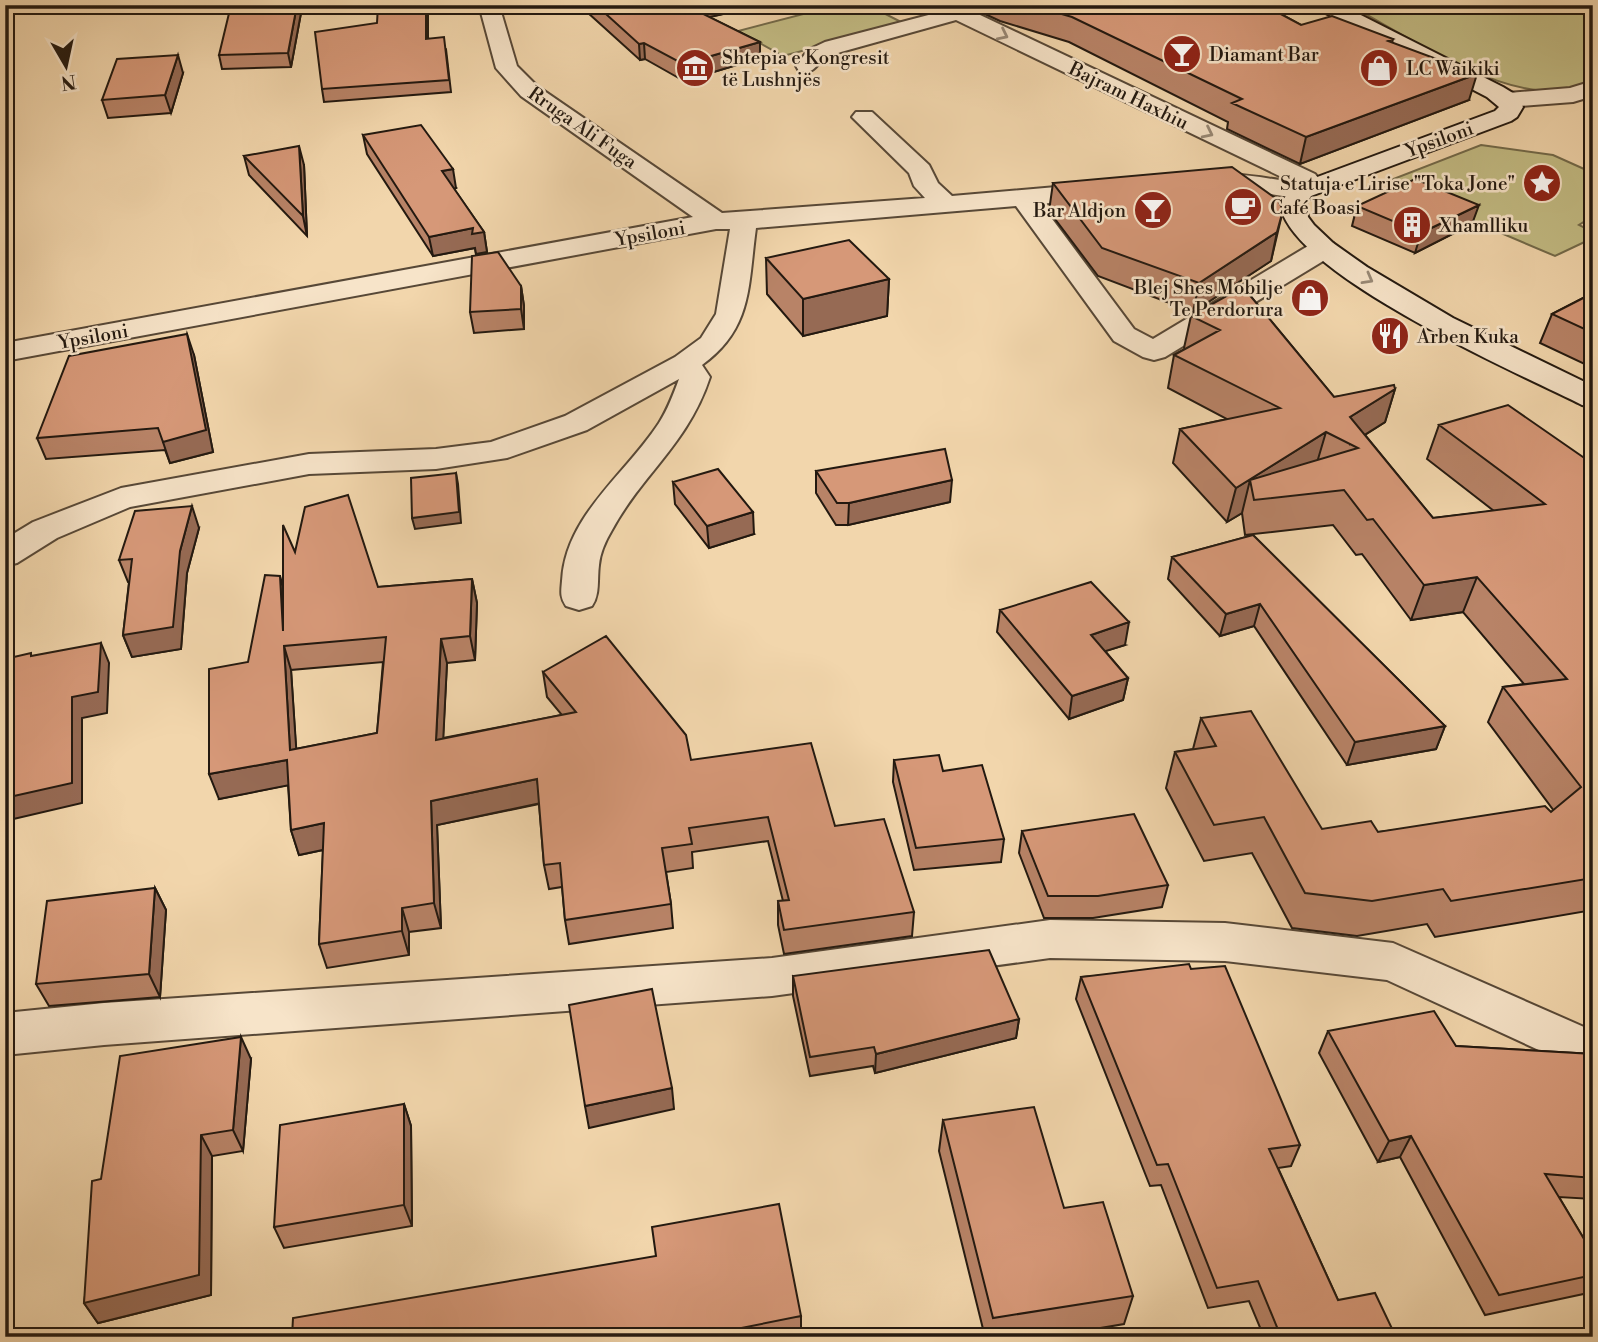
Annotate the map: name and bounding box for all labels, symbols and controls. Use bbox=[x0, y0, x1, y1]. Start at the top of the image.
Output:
one-way arrow bbox=[996, 26, 1008, 40]
north arrow bbox=[32, 32, 102, 102]
bar icon: Diamant Bar bbox=[1161, 33, 1203, 75]
place label: Diamant Bar bbox=[1209, 43, 1319, 67]
place label: Shtepia e Kongresit të Lushnjës bbox=[722, 46, 890, 92]
museum icon: Shtepia e Kongresit të Lushnjës bbox=[674, 47, 716, 89]
shop icon: LC Waikiki bbox=[1358, 47, 1400, 89]
street label: Bajram Haxhiu bbox=[1064, 56, 1193, 135]
place label: LC Waikiki bbox=[1406, 57, 1500, 81]
text: N bbox=[59, 69, 78, 95]
street label: Rruga Ali Fuga bbox=[523, 81, 642, 174]
street label: Ypsiloni bbox=[1401, 117, 1477, 164]
one-way arrow bbox=[1201, 125, 1213, 139]
place icon: Statuja e Lirise "Toka Jone" bbox=[1521, 162, 1563, 204]
place label: Statuja e Lirise "Toka Jone" bbox=[1280, 172, 1515, 196]
cafe icon: Café Boasi bbox=[1222, 186, 1264, 228]
bar icon: Bar Aldjon bbox=[1132, 189, 1174, 231]
place label: Café Boasi bbox=[1270, 196, 1361, 220]
place label: Bar Aldjon bbox=[1032, 199, 1126, 223]
building icon: Xhamlliku bbox=[1391, 204, 1433, 246]
place label: Xhamlliku bbox=[1438, 214, 1528, 238]
street label: Ypsiloni bbox=[612, 216, 687, 252]
one-way arrow bbox=[1361, 271, 1373, 284]
place label: Blej Shes Mobilje Te Perdorura bbox=[1133, 276, 1283, 322]
shop icon: Blej Shes Mobilje Te Perdorura bbox=[1289, 277, 1331, 319]
restaurant icon: Arben Kuka bbox=[1369, 315, 1411, 357]
street label: Ypsiloni bbox=[55, 319, 130, 355]
place label: Arben Kuka bbox=[1416, 325, 1519, 349]

